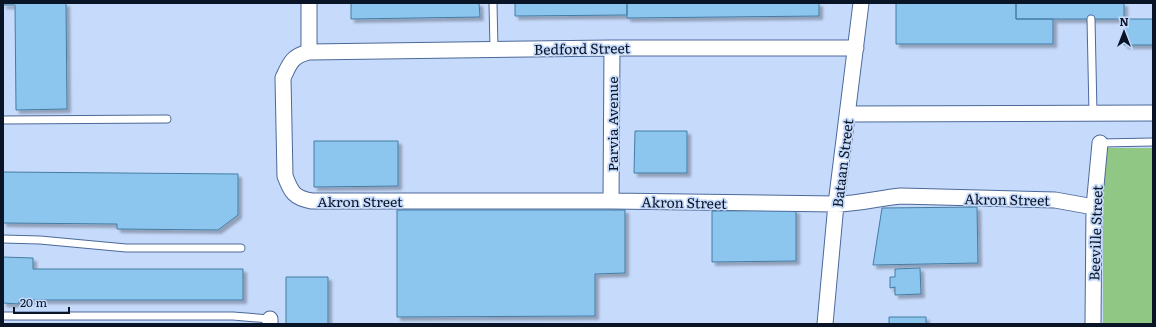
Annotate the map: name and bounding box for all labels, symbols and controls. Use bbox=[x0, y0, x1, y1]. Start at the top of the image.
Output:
north arrow bbox=[1104, 12, 1144, 52]
text: N bbox=[1119, 13, 1129, 29]
street label: Bedford Street bbox=[534, 37, 631, 59]
street label: Parvia Avenue bbox=[602, 77, 622, 171]
street label: Bataan Street bbox=[827, 117, 857, 208]
street label: Beeville Street bbox=[1083, 184, 1107, 281]
street label: Akron Street bbox=[964, 188, 1050, 210]
street label: Akron Street bbox=[317, 191, 403, 211]
street label: Akron Street bbox=[641, 191, 727, 213]
scale bar bbox=[14, 289, 69, 315]
text: 20 m bbox=[20, 293, 47, 311]

